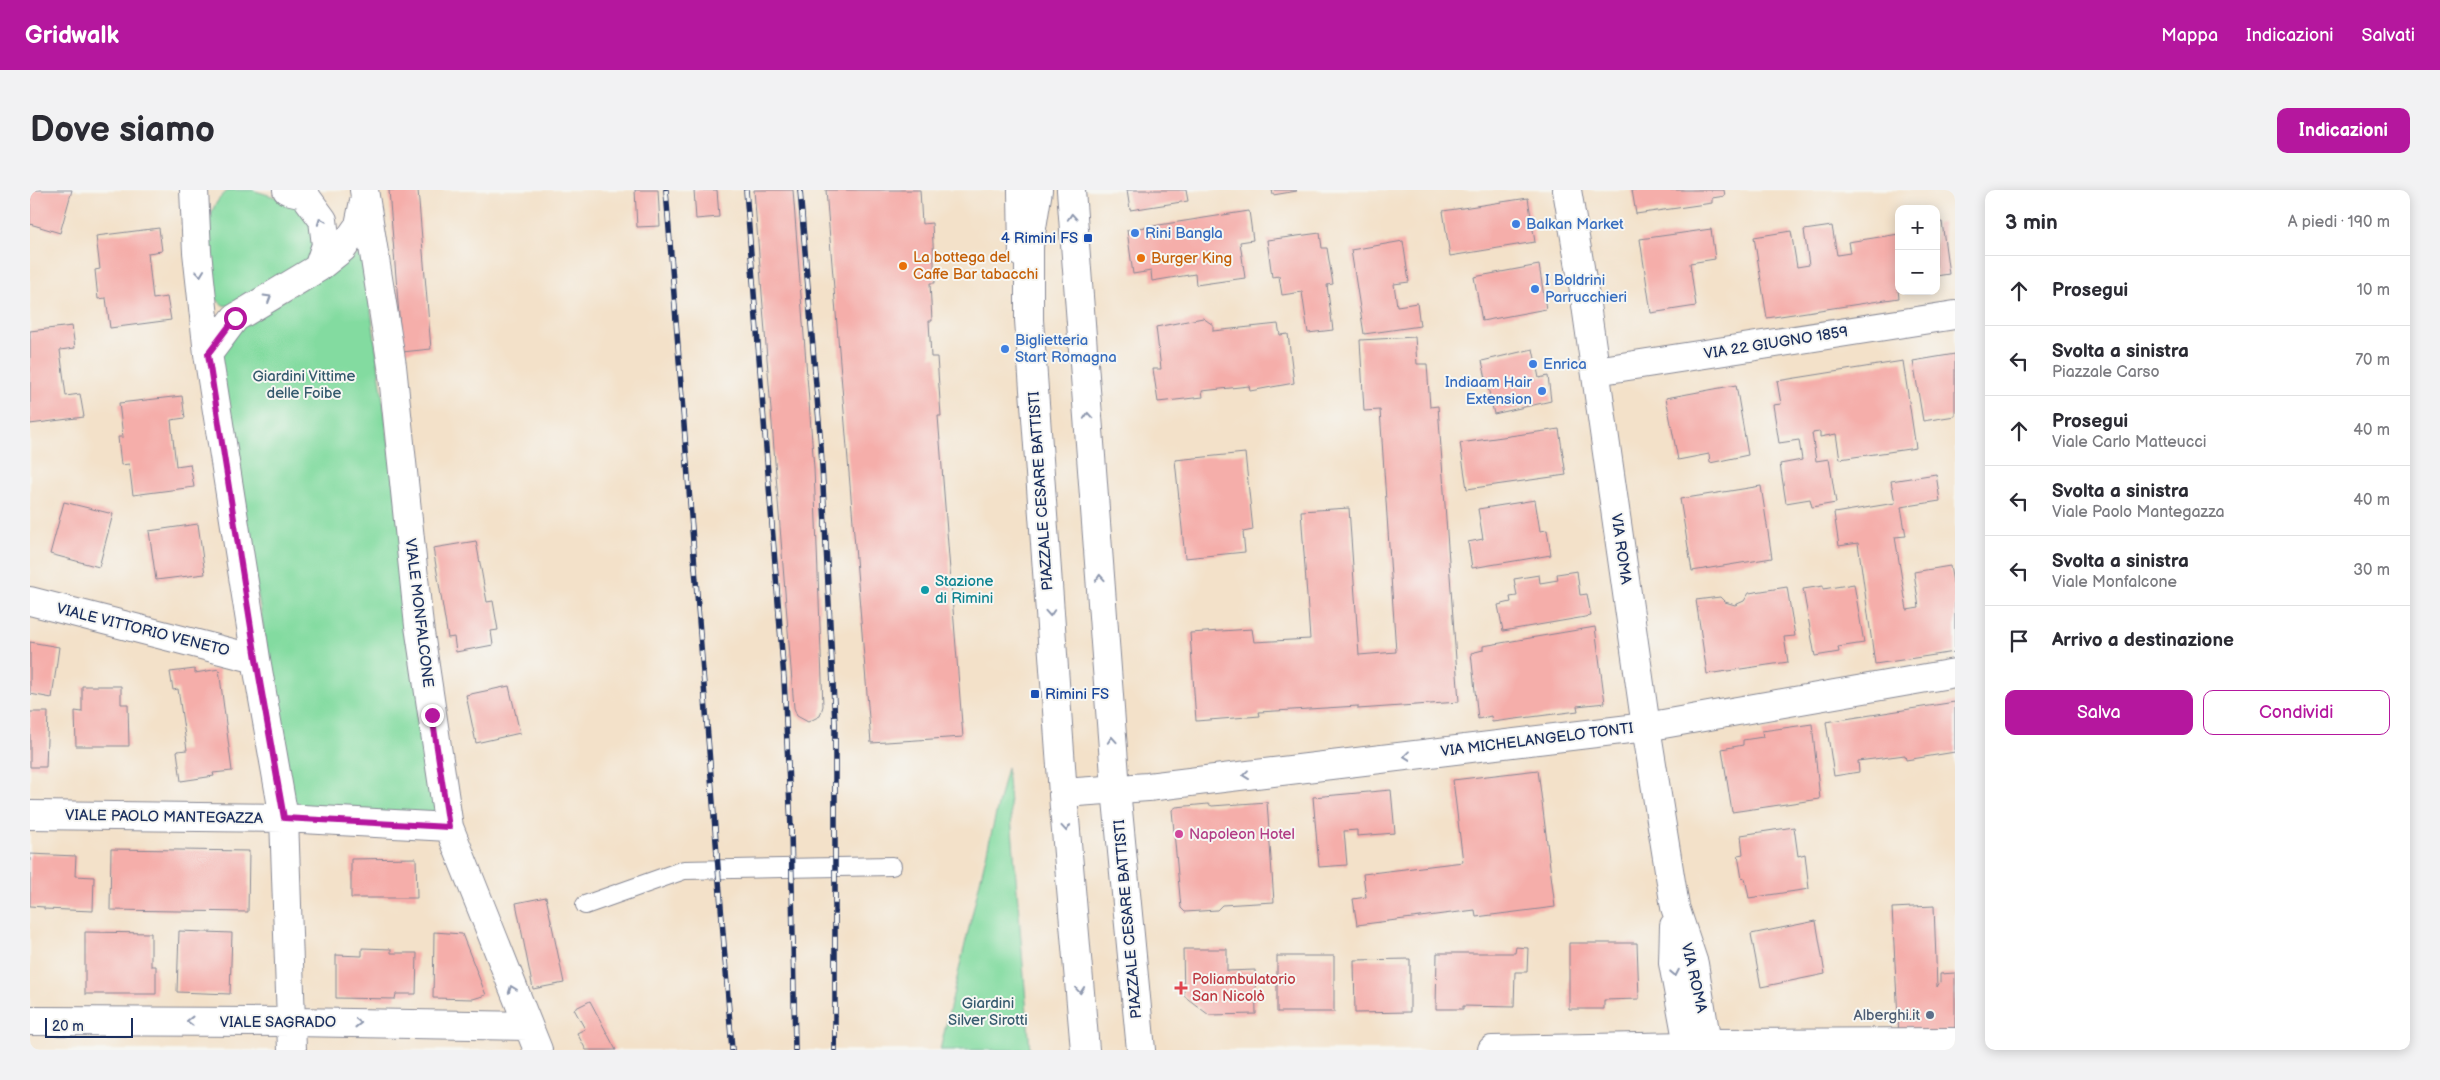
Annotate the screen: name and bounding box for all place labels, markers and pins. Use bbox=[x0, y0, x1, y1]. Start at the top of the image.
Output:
place label: Balkan Market bbox=[1526, 215, 1624, 234]
marker: Balkan Market bbox=[1510, 218, 1522, 230]
place label: Rini Bangla bbox=[1145, 224, 1223, 243]
marker: Rini Bangla bbox=[1129, 227, 1141, 239]
place label: 4 Rimini FS bbox=[1001, 229, 1078, 248]
marker: 4 Rimini FS bbox=[1082, 232, 1094, 244]
place label: La bottega del Caffe Bar tabacchi bbox=[913, 248, 1038, 284]
place label: Burger King bbox=[1151, 249, 1232, 268]
marker: Burger King bbox=[1135, 252, 1147, 264]
marker: La bottega del Caffe Bar tabacchi bbox=[897, 260, 909, 272]
place label: I Boldrini Parrucchieri bbox=[1545, 271, 1627, 307]
marker: I Boldrini Parrucchieri bbox=[1529, 283, 1541, 295]
place label: Biglietteria Start Romagna bbox=[1015, 331, 1117, 367]
marker: Biglietteria Start Romagna bbox=[999, 343, 1011, 355]
place label: Enrica bbox=[1543, 355, 1587, 374]
marker: Enrica bbox=[1527, 358, 1539, 370]
place label: Indiaam Hair Extension bbox=[1445, 373, 1533, 409]
marker: Indiaam Hair Extension bbox=[1536, 385, 1548, 397]
place label: Stazione di Rimini bbox=[935, 572, 993, 608]
marker: Stazione di Rimini bbox=[919, 584, 931, 596]
place label: Rimini FS bbox=[1045, 685, 1109, 704]
marker: Rimini FS bbox=[1029, 688, 1041, 700]
place label: Napoleon Hotel bbox=[1189, 825, 1295, 844]
marker: Napoleon Hotel bbox=[1173, 828, 1185, 840]
place label: Poliambulatorio San Nicolò bbox=[1192, 970, 1296, 1006]
marker: Poliambulatorio San Nicolò bbox=[1174, 981, 1188, 995]
place label: Alberghi.it bbox=[1854, 1006, 1920, 1025]
marker: Alberghi.it bbox=[1924, 1009, 1936, 1021]

